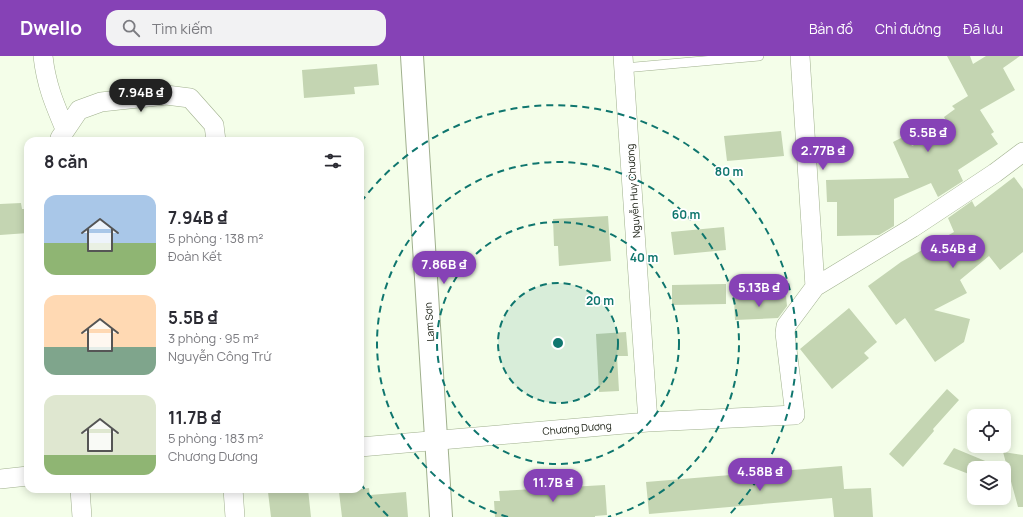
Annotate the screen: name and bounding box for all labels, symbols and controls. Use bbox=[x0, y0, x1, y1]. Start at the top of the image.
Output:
search box bbox=[106, 10, 386, 46]
text: Dwello bbox=[20, 15, 82, 41]
icon: search bbox=[120, 17, 142, 39]
text: Tìm kiếm bbox=[152, 18, 212, 39]
text: Bản đồ bbox=[809, 19, 853, 38]
text: Chỉ đường bbox=[875, 19, 941, 38]
text: Đã lưu bbox=[963, 19, 1003, 38]
pin: 7.94B ₫ bbox=[104, 79, 178, 113]
text: 7.94B ₫ bbox=[118, 83, 164, 101]
pin: 5.5B ₫ bbox=[895, 119, 961, 153]
text: 5.5B ₫ bbox=[909, 123, 947, 141]
pin: 2.77B ₫ bbox=[786, 137, 860, 171]
text: 2.77B ₫ bbox=[801, 141, 845, 159]
street label: Nguyễn Huy Chương bbox=[623, 143, 643, 239]
text: 8 căn bbox=[44, 150, 88, 173]
icon: filters bbox=[322, 150, 344, 172]
text: 80 m bbox=[715, 163, 743, 180]
text: 7.94B ₫ bbox=[168, 206, 227, 229]
text: 60 m bbox=[672, 206, 700, 223]
icon: home bbox=[76, 211, 124, 259]
text: 5 phòng · 138 m² bbox=[168, 229, 263, 247]
pin: 4.54B ₫ bbox=[916, 235, 990, 269]
text: 4.54B ₫ bbox=[930, 239, 976, 257]
text: Đoàn Kết bbox=[168, 247, 222, 265]
text: 40 m bbox=[630, 249, 658, 266]
pin: 7.86B ₫ bbox=[407, 251, 481, 285]
text: 7.86B ₫ bbox=[421, 255, 467, 273]
pin: 5.13B ₫ bbox=[722, 274, 796, 308]
text: 5.13B ₫ bbox=[738, 278, 780, 296]
text: 20 m bbox=[586, 292, 614, 309]
street label: Lam Sơn bbox=[421, 302, 437, 342]
text: 5.5B ₫ bbox=[168, 306, 218, 329]
icon: home bbox=[76, 311, 124, 359]
text: 3 phòng · 95 m² bbox=[168, 329, 259, 347]
centre of rings bbox=[551, 336, 565, 350]
text: Nguyễn Công Trứ bbox=[168, 347, 271, 365]
text: 11.7B ₫ bbox=[168, 406, 221, 429]
map controls bbox=[967, 409, 1011, 505]
button: locate bbox=[967, 409, 1011, 453]
icon: home bbox=[76, 411, 124, 459]
street label: Chương Dương bbox=[542, 418, 612, 438]
text: 5 phòng · 183 m² bbox=[168, 429, 263, 447]
text: Chương Dương bbox=[168, 447, 258, 465]
pin: 4.58B ₫ bbox=[723, 458, 797, 492]
button: layers bbox=[967, 461, 1011, 505]
text: 4.58B ₫ bbox=[737, 462, 783, 480]
pin: 11.7B ₫ bbox=[516, 469, 590, 503]
text: 11.7B ₫ bbox=[533, 473, 573, 491]

